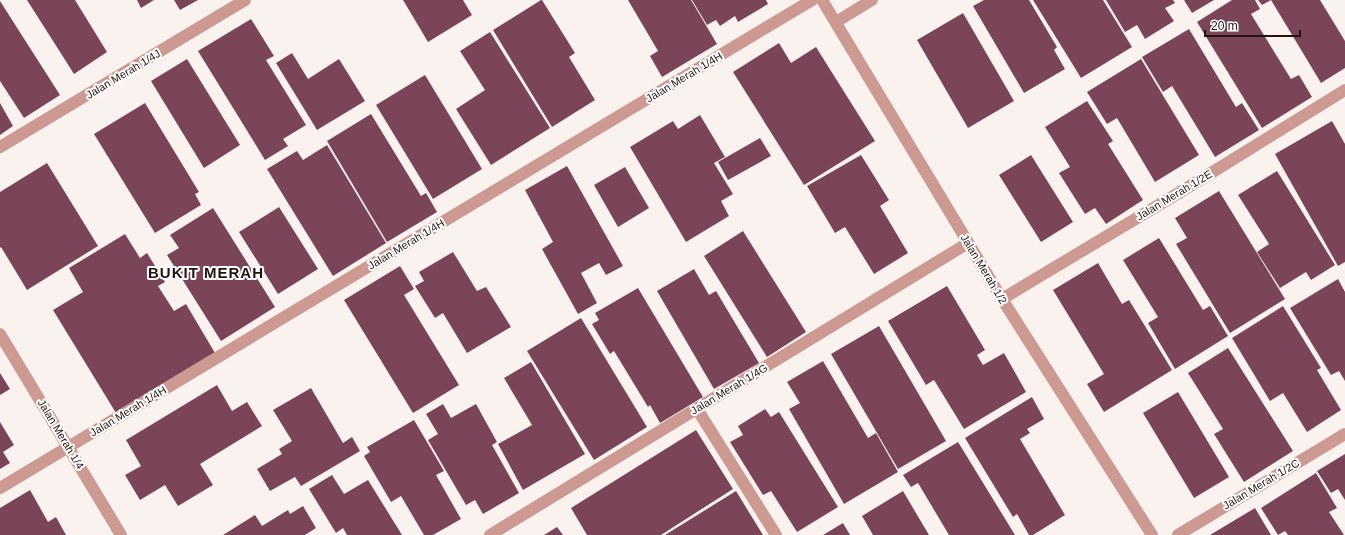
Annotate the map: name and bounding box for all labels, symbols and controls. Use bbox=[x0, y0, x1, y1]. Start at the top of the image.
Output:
scale bar bbox=[1205, 12, 1300, 38]
text: 20 m bbox=[1211, 19, 1238, 33]
street label: Jalan Merah 1/4J bbox=[84, 47, 162, 101]
street label: Jalan Merah 1/4H bbox=[644, 49, 724, 105]
street label: Jalan Merah 1/2E bbox=[1134, 168, 1214, 222]
street label: Jalan Merah 1/4H bbox=[366, 216, 446, 272]
street label: Jalan Merah 1/2 bbox=[959, 232, 1009, 306]
district label: BUKIT MERAH bbox=[148, 264, 264, 281]
street label: Jalan Merah 1/4G bbox=[688, 361, 770, 417]
street label: Jalan Merah 1/4H bbox=[88, 383, 168, 439]
street label: Jalan Merah 1/4 bbox=[36, 397, 86, 471]
street label: Jalan Merah 1/2C bbox=[1221, 456, 1301, 512]

